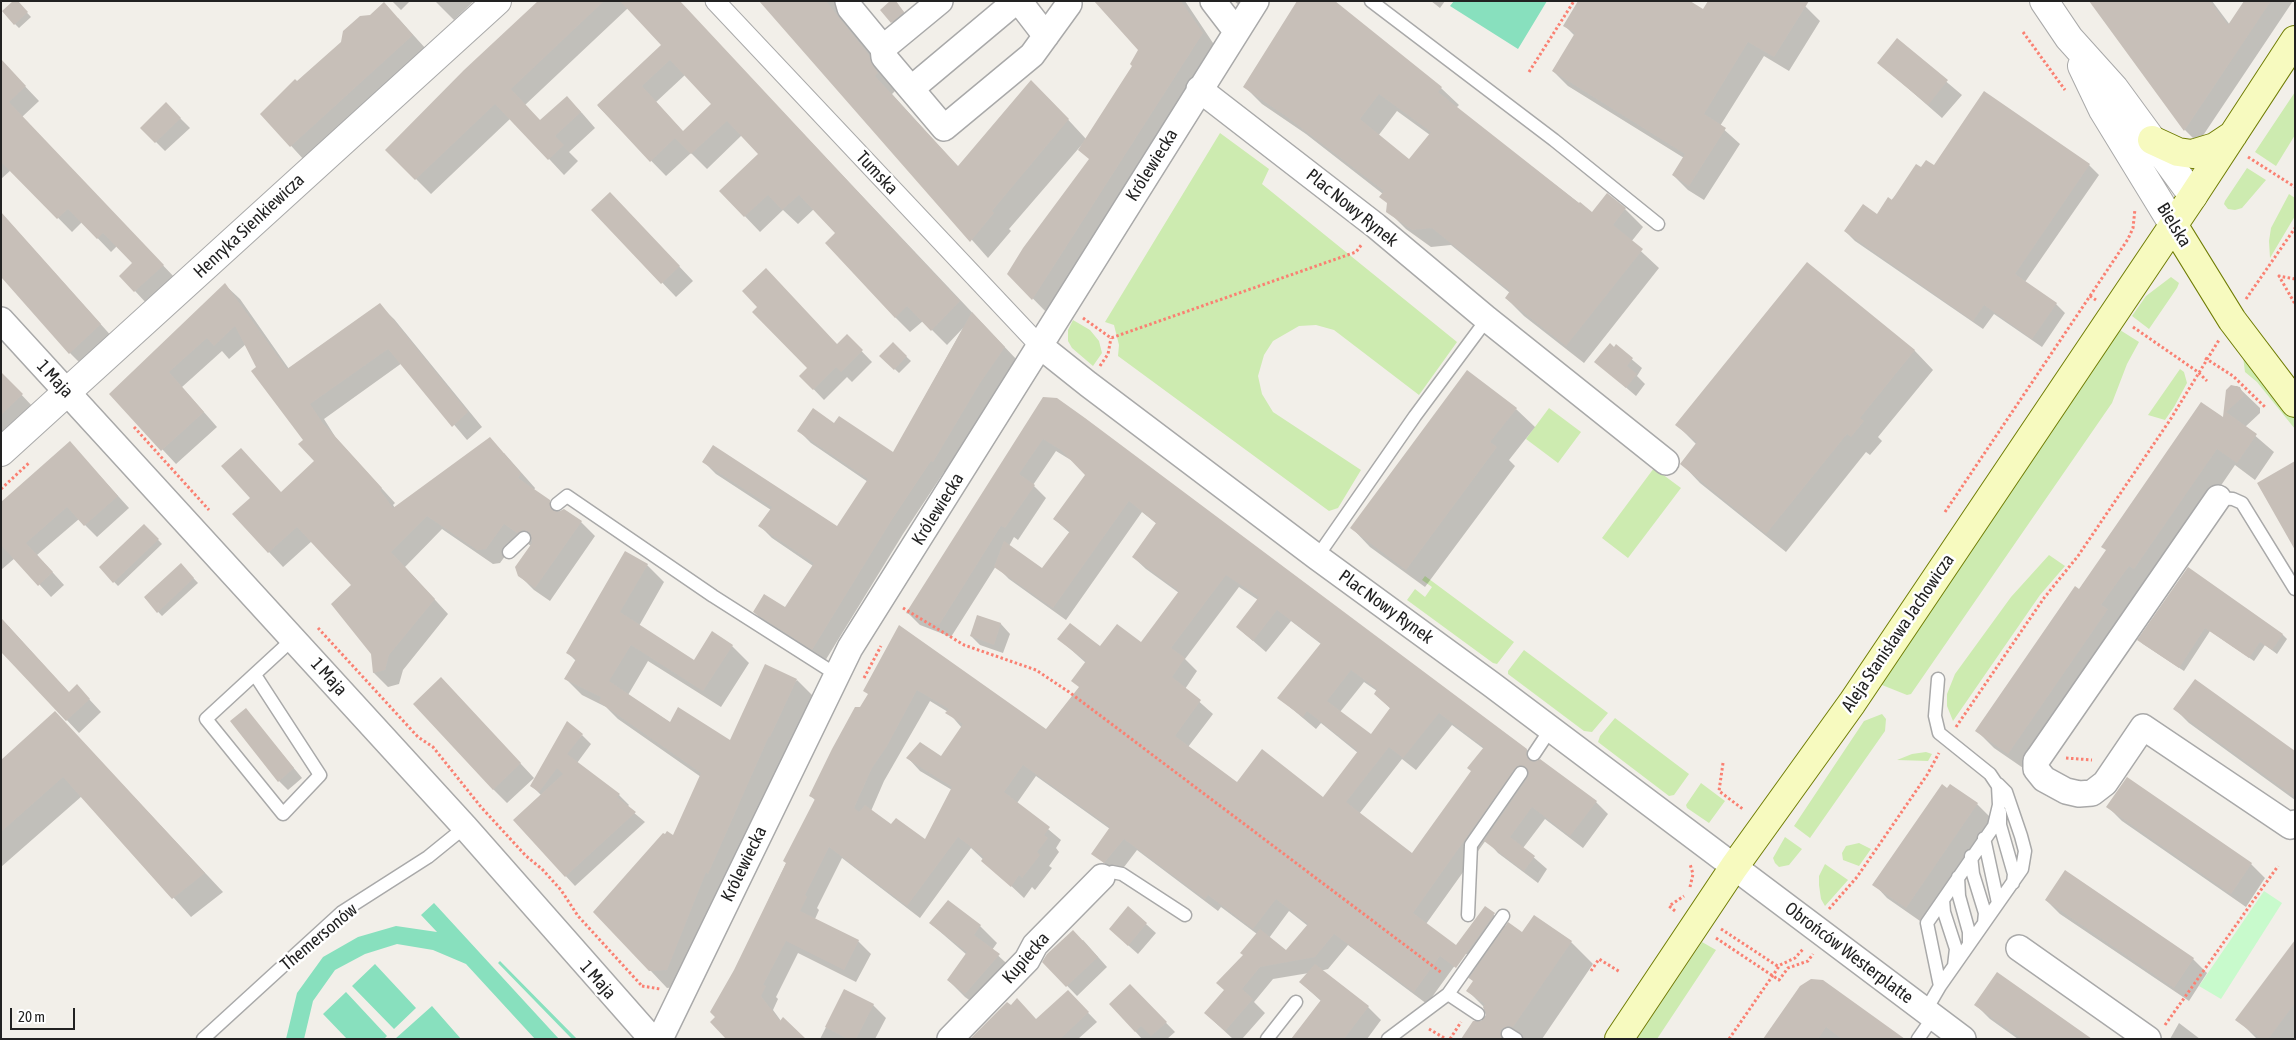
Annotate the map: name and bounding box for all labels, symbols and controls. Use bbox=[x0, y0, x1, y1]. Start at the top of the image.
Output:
street label: Królewiecka bbox=[1121, 125, 1183, 205]
street label: Tumska bbox=[852, 147, 902, 199]
street label: Plac Nowy Rynek bbox=[1302, 164, 1402, 252]
street label: Henryka Sienkiewicza bbox=[189, 169, 309, 283]
street label: Bielska bbox=[2152, 199, 2196, 251]
street label: 1 Maja bbox=[32, 356, 78, 402]
street label: Królewiecka bbox=[907, 469, 969, 549]
street label: Aleja Stanisława Jachowicza bbox=[1837, 550, 1959, 716]
street label: Plac Nowy Rynek bbox=[1334, 565, 1438, 649]
street label: 1 Maja bbox=[306, 653, 352, 701]
street label: Królewiecka bbox=[717, 823, 771, 905]
street label: Obrońców Westerplatte bbox=[1781, 898, 1917, 1008]
street label: Themersonów bbox=[276, 899, 362, 975]
street label: Kupiecka bbox=[998, 928, 1054, 988]
street label: 1 Maja bbox=[575, 956, 621, 1004]
scale bar bbox=[12, 998, 78, 1030]
text: 20 m bbox=[18, 1008, 45, 1025]

